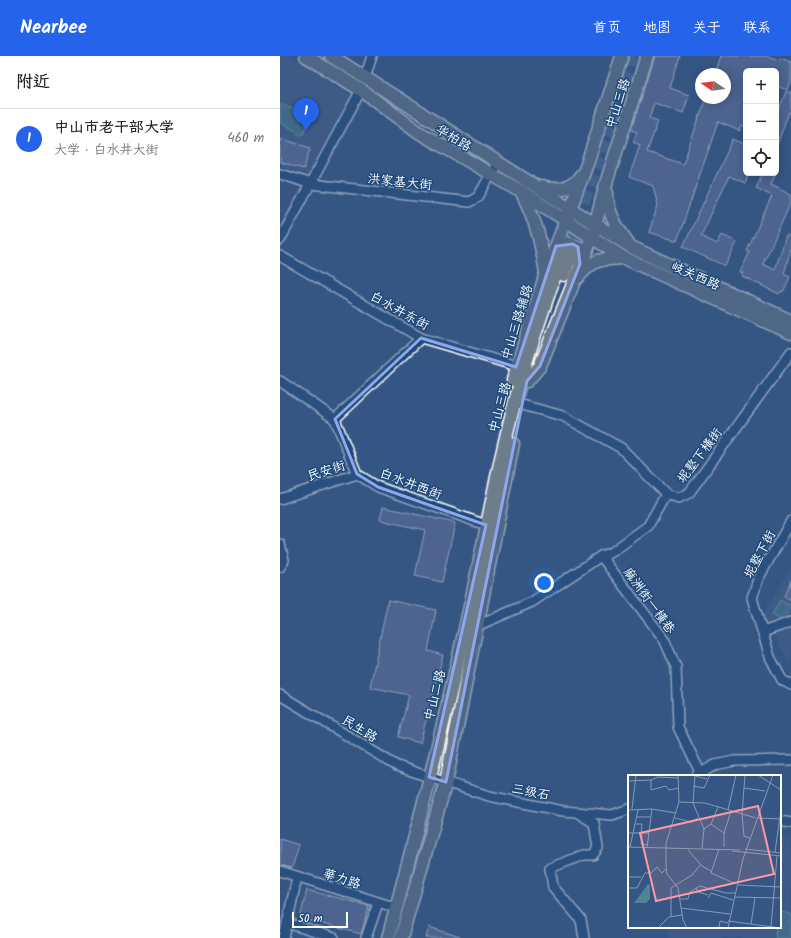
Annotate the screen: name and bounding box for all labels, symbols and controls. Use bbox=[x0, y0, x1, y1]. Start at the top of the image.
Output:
text: Nearbee bbox=[20, 13, 87, 43]
text: 首页 bbox=[593, 17, 621, 39]
text: 地图 bbox=[643, 17, 671, 39]
text: 关于 bbox=[693, 17, 721, 39]
text: 联系 bbox=[743, 17, 771, 39]
north arrow bbox=[695, 68, 731, 104]
map controls bbox=[743, 68, 779, 176]
button: + bbox=[743, 68, 779, 104]
text: 附近 bbox=[16, 69, 50, 96]
street label: 中山三路 bbox=[600, 75, 636, 131]
pin: 1 bbox=[293, 98, 319, 131]
button: − bbox=[743, 104, 779, 140]
text: 中山市老干部大学 bbox=[54, 116, 174, 140]
street label: 华柏路 bbox=[431, 119, 475, 157]
text: 1 bbox=[27, 128, 31, 149]
text: 460 m bbox=[228, 128, 264, 149]
text: 大学 · 白水井大街 bbox=[54, 140, 159, 161]
button: locate bbox=[743, 140, 779, 176]
street label: 洪家基大街 bbox=[366, 169, 433, 196]
street label: 岐关西路 bbox=[667, 256, 723, 297]
street label: 中山三路辅路 bbox=[496, 282, 539, 363]
street label: 白水井东街 bbox=[366, 286, 433, 336]
street label: 中山三路 bbox=[484, 380, 517, 435]
street label: 坭墪下橫街 bbox=[672, 424, 728, 488]
street label: 民安街 bbox=[305, 455, 348, 487]
street label: 白水井西街 bbox=[376, 463, 445, 506]
street label: 坭墪下街 bbox=[739, 527, 782, 583]
street label: 麻洲街一橫巷 bbox=[617, 563, 680, 639]
your location bbox=[534, 573, 554, 593]
street label: 中山二路 bbox=[419, 668, 452, 723]
street label: 民生路 bbox=[337, 710, 381, 748]
inset map bbox=[628, 775, 781, 928]
street label: 三级石 bbox=[510, 778, 552, 807]
street label: 華力路 bbox=[320, 863, 363, 895]
scale bar bbox=[292, 910, 348, 929]
text: 50 m bbox=[298, 910, 323, 928]

